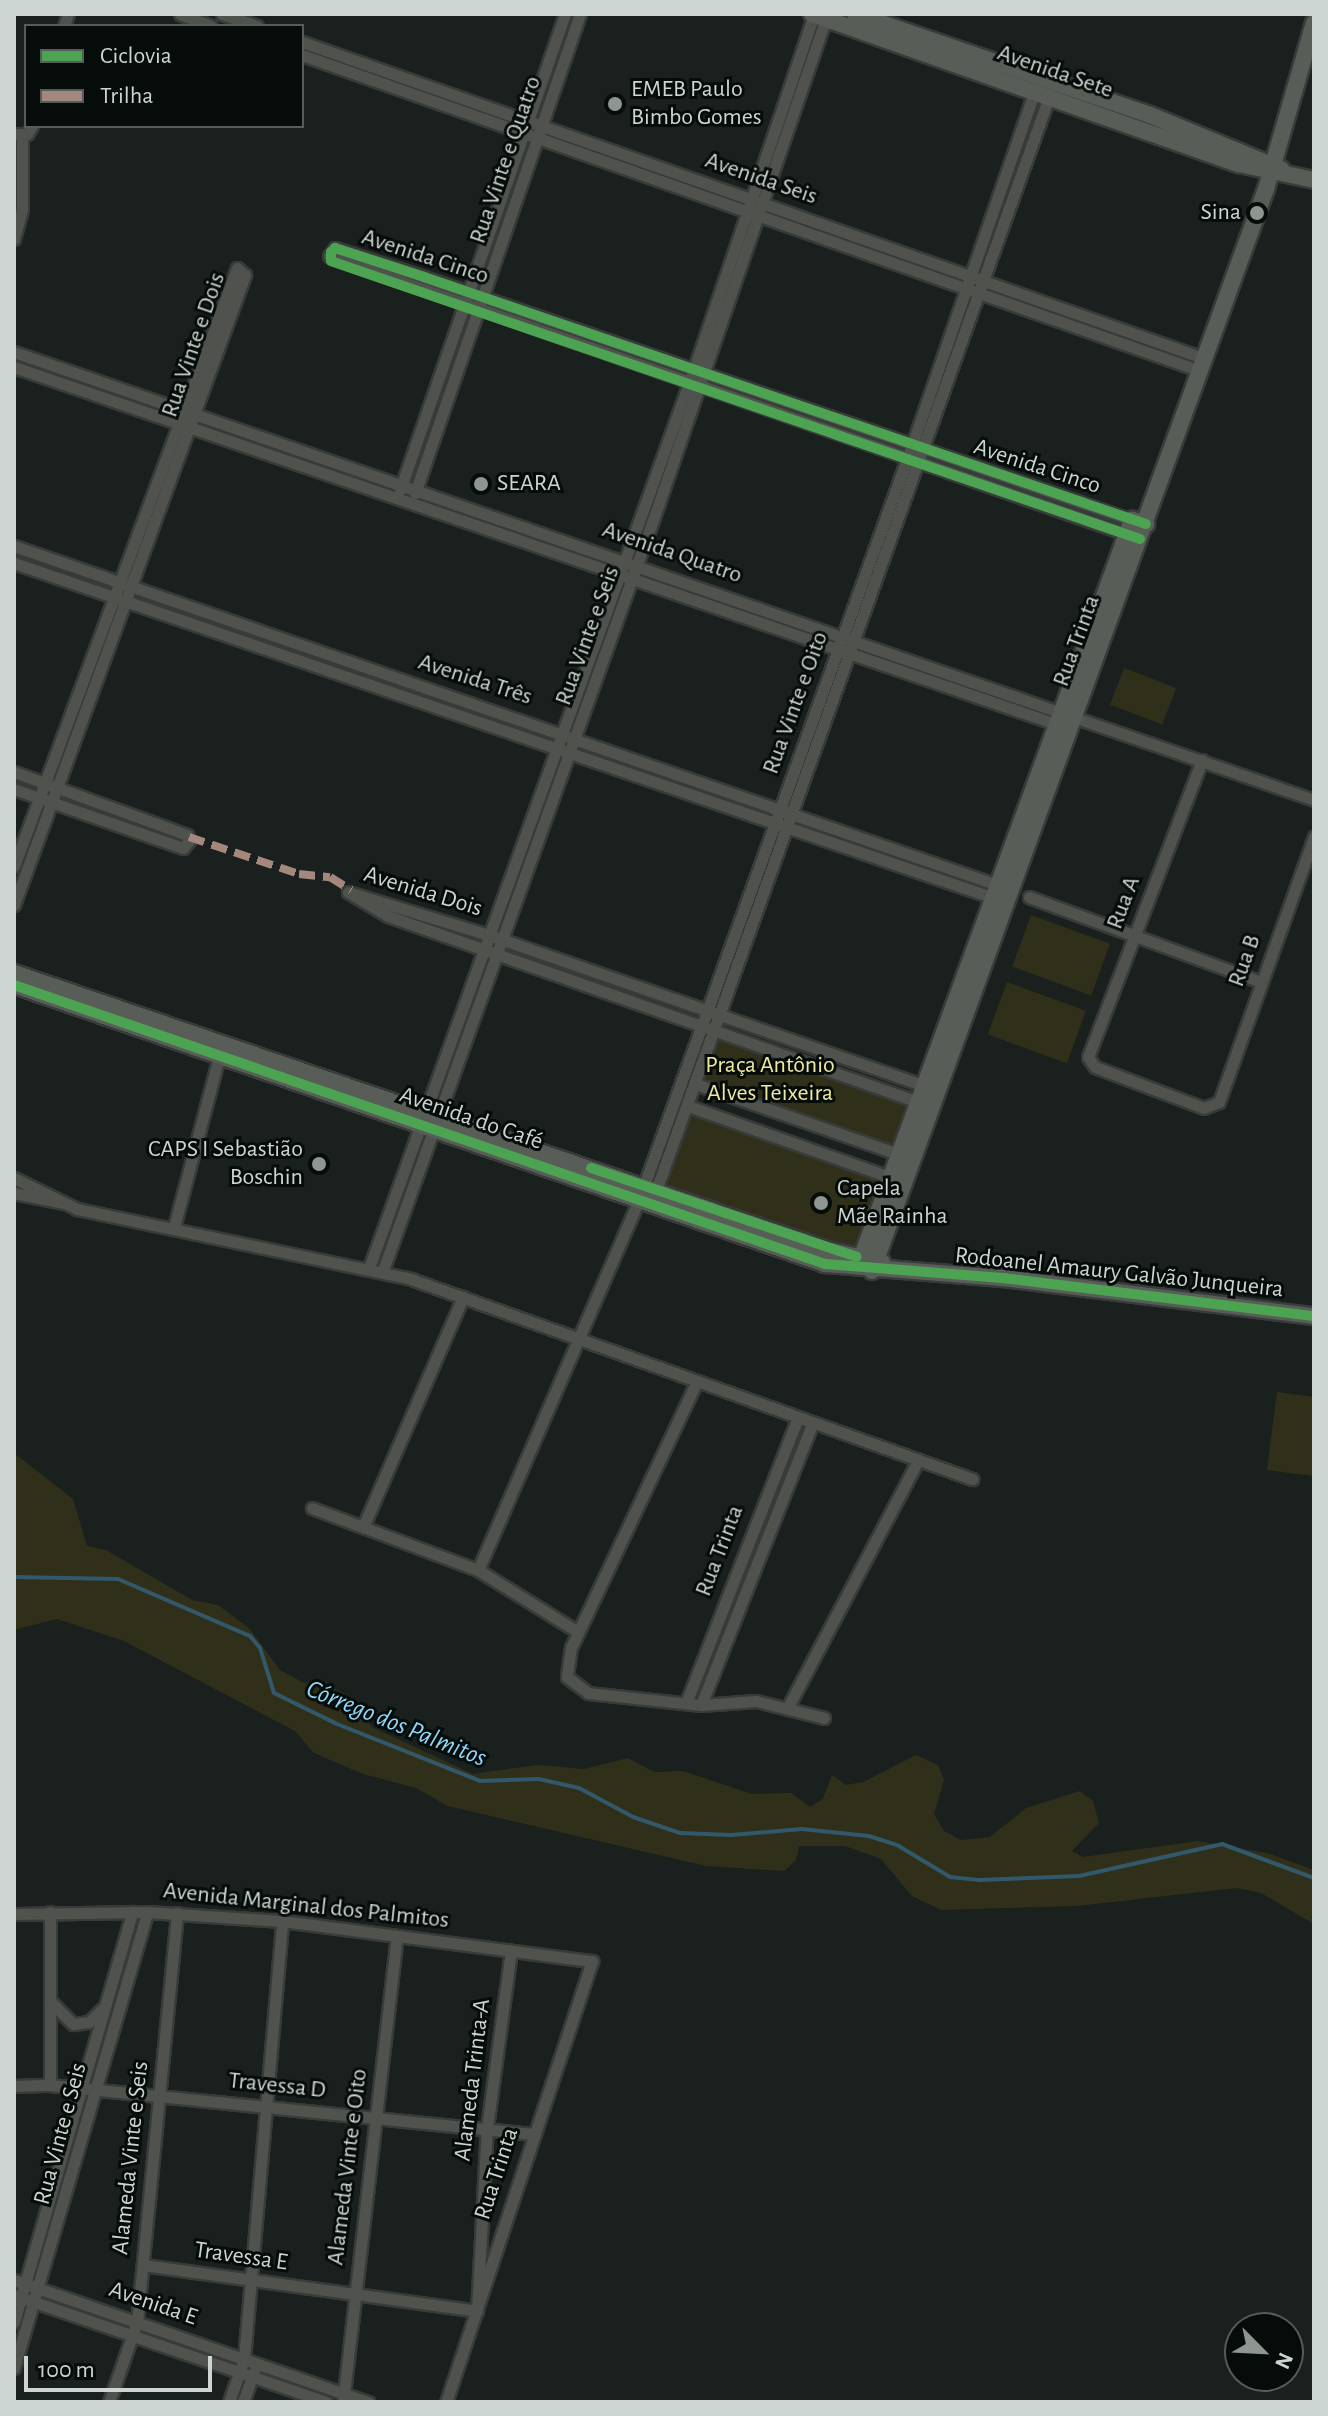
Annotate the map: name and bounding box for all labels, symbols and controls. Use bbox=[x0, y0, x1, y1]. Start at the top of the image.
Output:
legend bbox=[24, 24, 304, 128]
street label: Avenida Sete bbox=[993, 39, 1117, 105]
text: Ciclovia bbox=[100, 44, 172, 68]
street label: Rua Vinte e Quatro bbox=[464, 73, 548, 247]
place label: EMEB Paulo Bimbo Gomes bbox=[631, 76, 762, 132]
text: Trilha bbox=[100, 84, 153, 108]
marker: EMEB Paulo Bimbo Gomes bbox=[606, 95, 624, 113]
street label: Avenida Seis bbox=[701, 146, 821, 212]
place label: Sina bbox=[1200, 199, 1241, 227]
marker: Sina bbox=[1248, 204, 1266, 222]
street label: Avenida Cinco bbox=[358, 223, 492, 291]
street label: Rua Vinte e Dois bbox=[156, 269, 232, 421]
street label: Avenida Cinco bbox=[970, 433, 1104, 501]
place label: SEARA bbox=[497, 470, 561, 498]
marker: SEARA bbox=[472, 475, 490, 493]
street label: Avenida Quatro bbox=[598, 516, 746, 590]
street label: Rua Vinte e Seis bbox=[550, 563, 626, 709]
street label: Rua Trinta bbox=[1047, 591, 1107, 691]
street label: Rua Vinte e Oito bbox=[757, 628, 835, 778]
street label: Avenida Três bbox=[415, 648, 535, 712]
street label: Avenida Dois bbox=[360, 860, 486, 924]
street label: Rua A bbox=[1101, 873, 1147, 933]
street label: Rua B bbox=[1222, 931, 1268, 991]
park label: Praça Antônio Alves Teixeira bbox=[705, 1052, 835, 1108]
street label: Avenida do Café bbox=[396, 1081, 546, 1157]
place label: CAPS I Sebastião Boschin bbox=[148, 1136, 303, 1192]
marker: CAPS I Sebastião Boschin bbox=[310, 1155, 328, 1173]
place label: Capela Mãe Rainha bbox=[837, 1175, 947, 1231]
marker: Capela Mãe Rainha bbox=[812, 1194, 830, 1212]
street label: Rodoanel Amaury Galvão Junqueira bbox=[953, 1241, 1285, 1305]
street label: Rua Trinta bbox=[690, 1501, 750, 1601]
water label: Córrego dos Palmitos bbox=[301, 1674, 491, 1774]
street label: Avenida Marginal dos Palmitos bbox=[162, 1877, 450, 1935]
street label: Alameda Trinta-A bbox=[449, 1997, 497, 2163]
street label: Rua Vinte e Seis bbox=[28, 2060, 94, 2208]
street label: Alameda Vinte e Seis bbox=[107, 2060, 155, 2256]
street label: Travessa D bbox=[227, 2067, 327, 2105]
street label: Alameda Vinte e Oito bbox=[322, 2067, 374, 2267]
street label: Rua Trinta bbox=[469, 2124, 525, 2224]
street label: Travessa E bbox=[193, 2236, 289, 2278]
street label: Avenida E bbox=[105, 2275, 201, 2333]
north arrow bbox=[1224, 2312, 1304, 2392]
scale bar bbox=[28, 2340, 216, 2390]
text: N bbox=[1271, 2349, 1297, 2372]
text: 100 m bbox=[38, 2358, 95, 2382]

